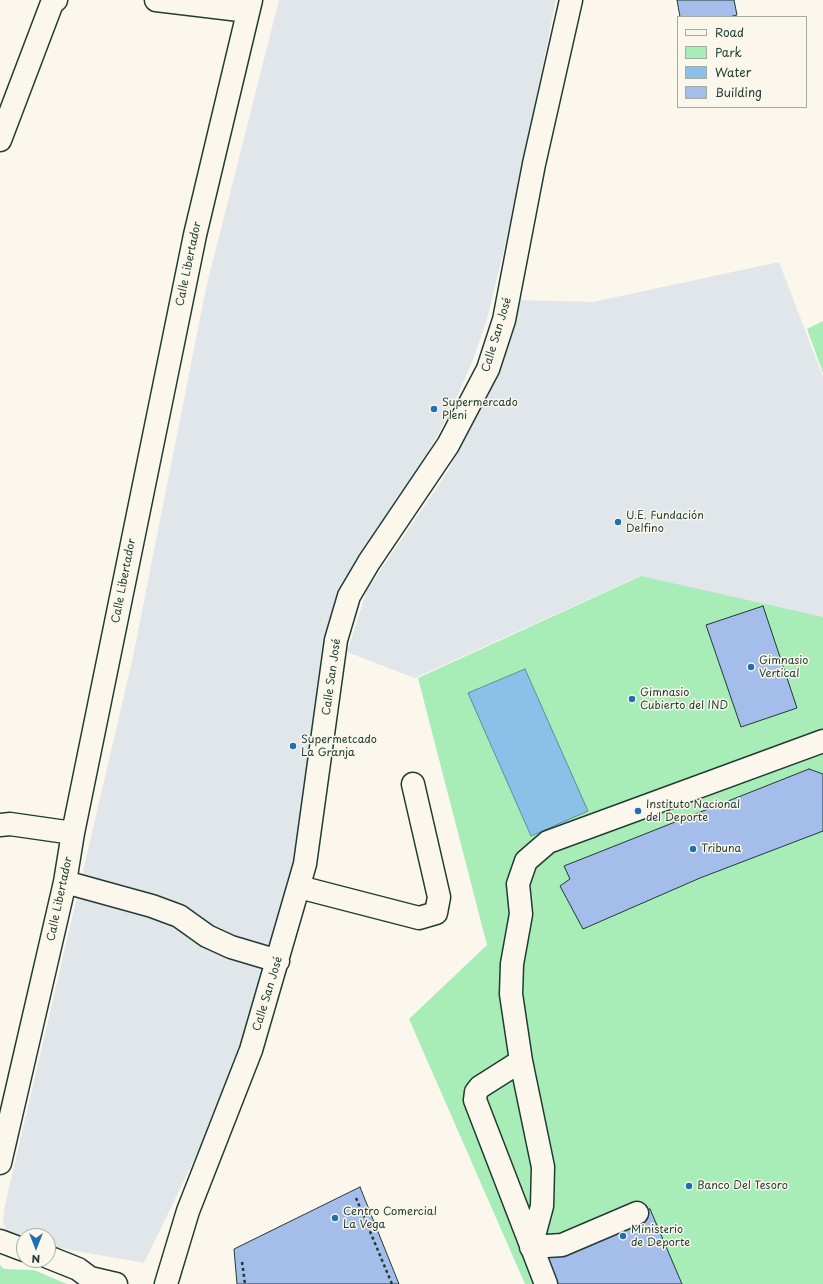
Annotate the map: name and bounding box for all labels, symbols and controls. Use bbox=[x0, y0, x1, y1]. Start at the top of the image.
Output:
legend bbox=[677, 16, 807, 108]
text: Road bbox=[715, 23, 744, 41]
text: Park bbox=[715, 43, 742, 61]
text: Water bbox=[715, 63, 751, 81]
text: Building bbox=[715, 83, 762, 101]
street label: Calle Libertador bbox=[174, 221, 204, 307]
street label: Calle San José bbox=[479, 296, 515, 374]
place label: Supermercado Pleni bbox=[442, 396, 518, 422]
marker: Supermercado Pleni bbox=[429, 404, 439, 414]
place label: U.E. Fundación Delfino bbox=[626, 509, 704, 535]
marker: U.E. Fundación Delfino bbox=[613, 517, 623, 527]
street label: Calle Libertador bbox=[109, 538, 139, 624]
street label: Calle San José bbox=[320, 638, 344, 716]
place label: Gimnasio Vertical bbox=[759, 654, 808, 680]
marker: Gimnasio Vertical bbox=[746, 662, 756, 672]
place label: Gimnasio Cubierto del IND bbox=[640, 686, 728, 712]
marker: Gimnasio Cubierto del IND bbox=[627, 694, 637, 704]
place label: Supermetcado La Granja bbox=[301, 733, 377, 759]
marker: Supermetcado La Granja bbox=[288, 741, 298, 751]
place label: Instituto Nacional del Deporte bbox=[646, 798, 740, 824]
marker: Instituto Nacional del Deporte bbox=[633, 806, 643, 816]
place label: Tribuna bbox=[701, 842, 741, 856]
marker: Tribuna bbox=[688, 844, 698, 854]
street label: Calle Libertador bbox=[45, 856, 75, 942]
street label: Calle San José bbox=[250, 955, 286, 1033]
place label: Banco Del Tesoro bbox=[697, 1179, 788, 1193]
marker: Banco Del Tesoro bbox=[684, 1181, 694, 1191]
place label: Centro Comercial La Vega bbox=[343, 1205, 437, 1231]
marker: Centro Comercial La Vega bbox=[330, 1213, 340, 1223]
place label: Ministerio de Deporte bbox=[631, 1223, 690, 1249]
north arrow bbox=[16, 1228, 56, 1268]
marker: Ministerio de Deporte bbox=[618, 1231, 628, 1241]
text: N bbox=[32, 1251, 40, 1268]

